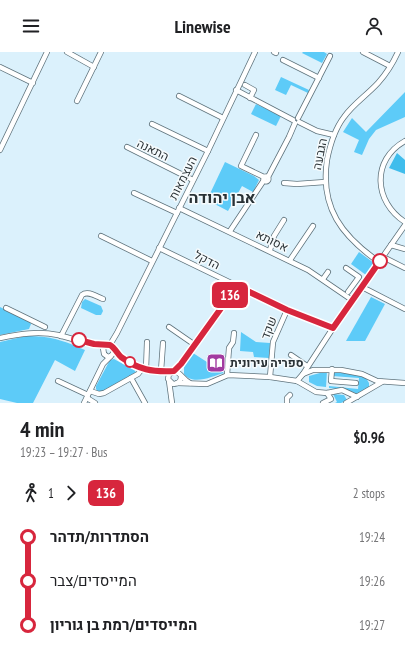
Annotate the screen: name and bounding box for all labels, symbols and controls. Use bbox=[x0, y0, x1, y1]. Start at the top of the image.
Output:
icon: menu bbox=[20, 15, 42, 37]
text: Linewise bbox=[174, 15, 231, 38]
icon: person bbox=[363, 15, 385, 37]
street label: התאנה bbox=[135, 135, 172, 164]
street label: הגבעה bbox=[309, 137, 330, 171]
street label: העצמאות bbox=[165, 153, 200, 202]
district label: אבן יהודה bbox=[188, 187, 256, 207]
street label: אסותא bbox=[254, 226, 291, 255]
street label: הדקל bbox=[192, 247, 223, 272]
unlabelled marker bbox=[372, 253, 388, 269]
line badge: 136 bbox=[207, 282, 253, 308]
text: 136 bbox=[220, 286, 240, 304]
street label: שקד bbox=[257, 314, 280, 341]
unlabelled marker bbox=[71, 332, 87, 348]
library icon: ספריה עירונית bbox=[205, 352, 227, 374]
place label: ספריה עירונית bbox=[230, 355, 304, 370]
unlabelled marker bbox=[124, 356, 136, 368]
text: 4 min bbox=[20, 415, 64, 443]
text: $0.96 bbox=[353, 428, 385, 447]
text: 19:23 – 19:27 · Bus bbox=[20, 444, 107, 461]
icon: walk bbox=[20, 482, 42, 504]
icon: forward bbox=[60, 482, 82, 504]
text: 136 bbox=[96, 484, 116, 502]
text: 1 bbox=[48, 485, 54, 502]
text: 2 stops bbox=[353, 485, 385, 502]
text: הסתדרות/תדהר bbox=[50, 527, 149, 546]
text: 19:24 bbox=[359, 529, 385, 546]
text: המייסדים/צבר bbox=[50, 571, 137, 590]
text: 19:26 bbox=[359, 573, 385, 590]
text: המייסדים/רמת בן גוריון bbox=[50, 615, 197, 634]
text: 19:27 bbox=[359, 617, 385, 634]

